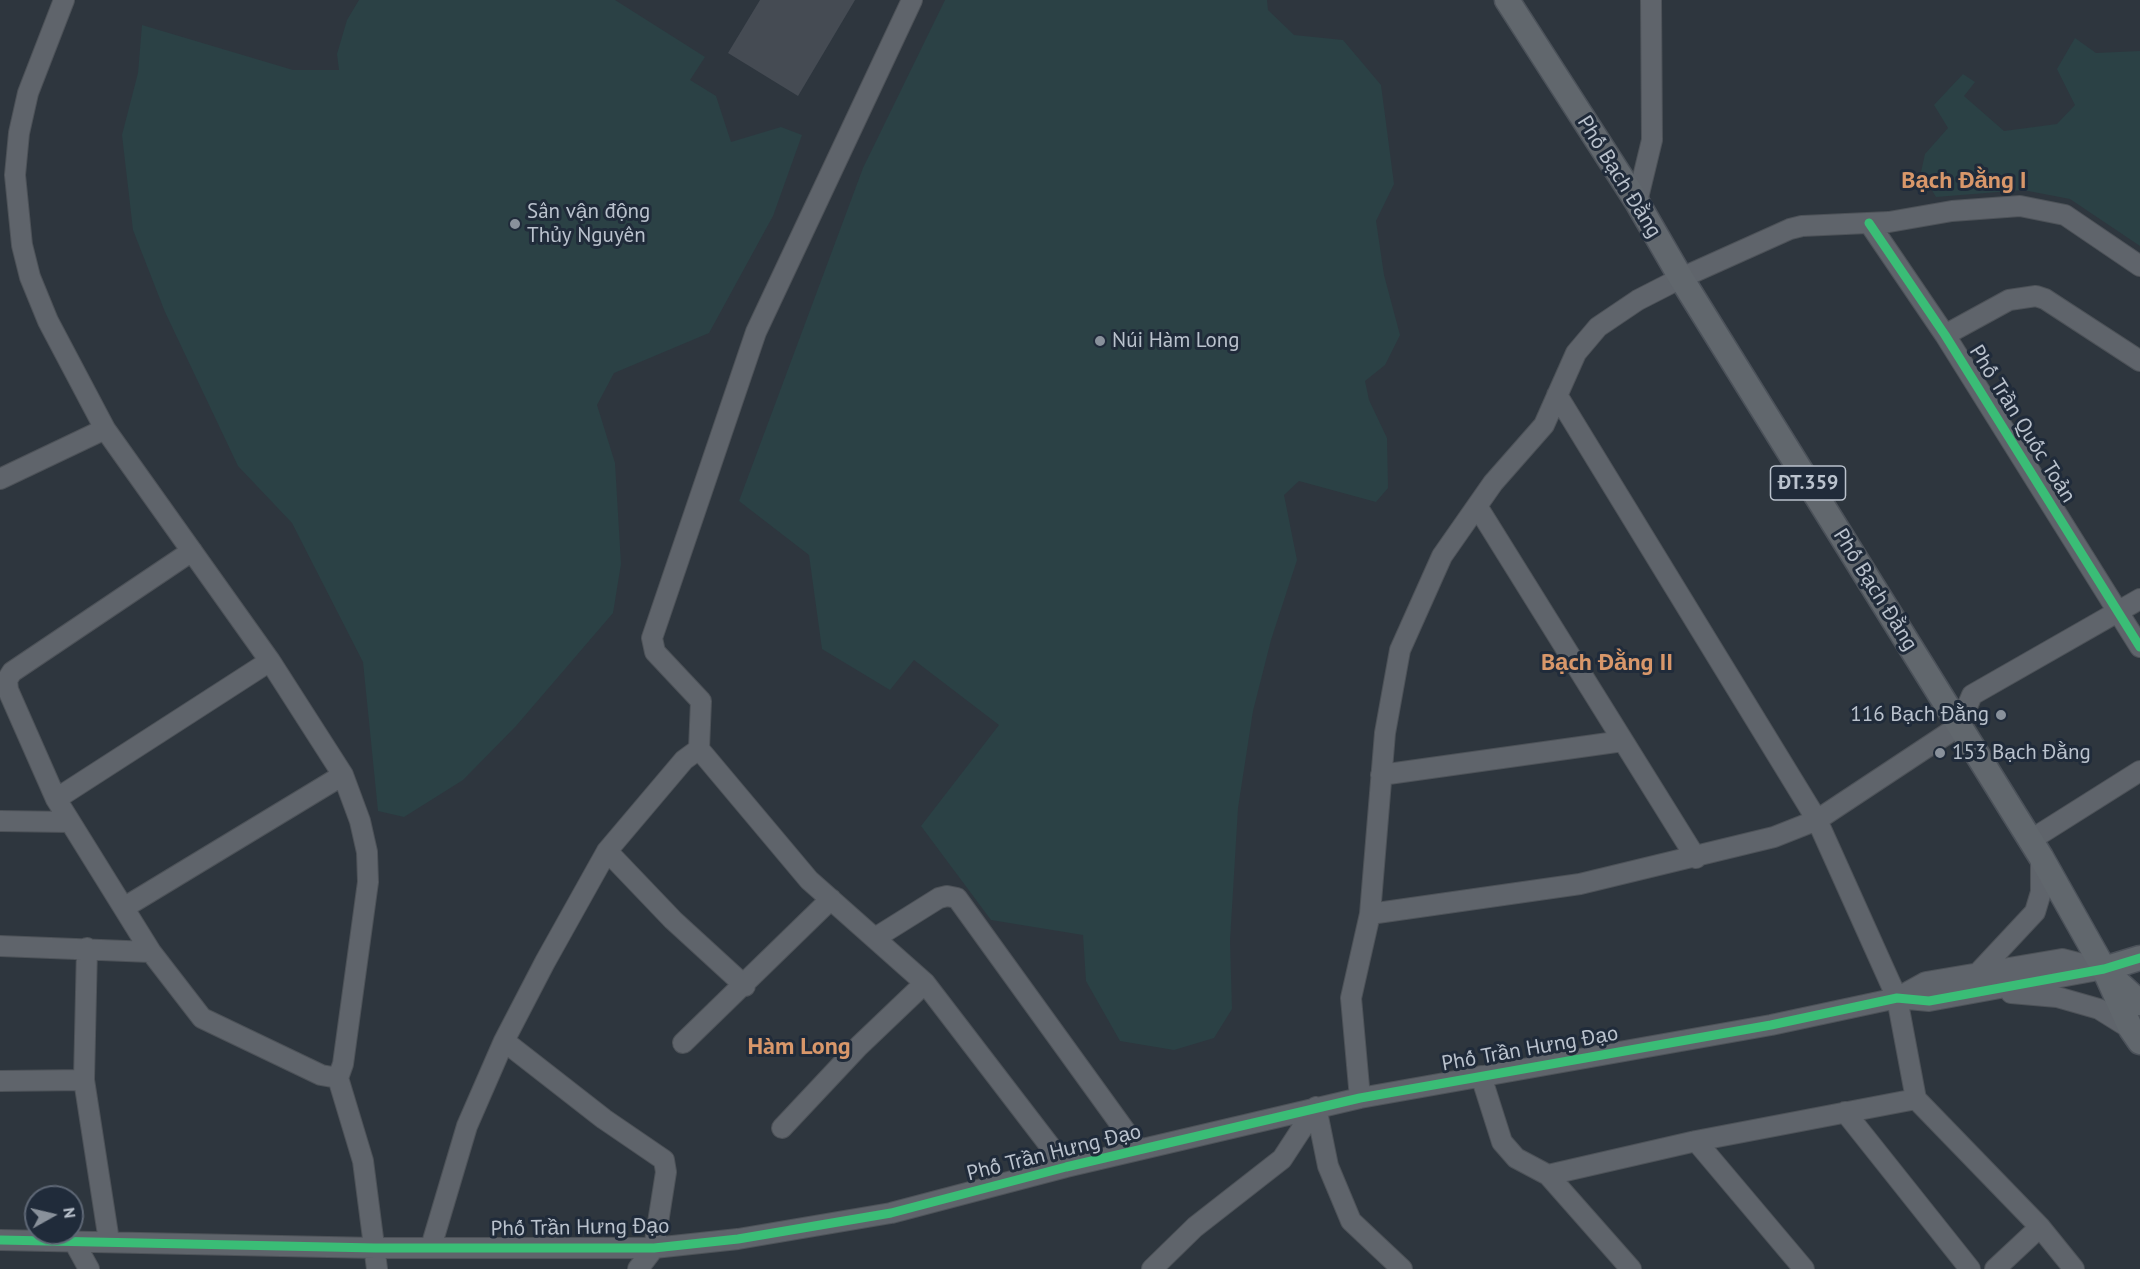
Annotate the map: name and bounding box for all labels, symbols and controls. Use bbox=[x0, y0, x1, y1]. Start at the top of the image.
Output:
street label: Phố Bạch Đằng bbox=[1572, 111, 1666, 243]
district label: Bạch Đằng I bbox=[1901, 167, 2027, 195]
place label: Sân vận động Thủy Nguyên bbox=[527, 199, 650, 249]
marker: Sân vận động Thủy Nguyên bbox=[508, 217, 522, 231]
place label: Núi Hàm Long bbox=[1112, 328, 1240, 354]
marker: Núi Hàm Long bbox=[1093, 334, 1107, 348]
street label: Phố Trần Quốc Toản bbox=[1963, 341, 2081, 507]
road number: ĐT.359 bbox=[1770, 466, 1846, 500]
street label: Phố Bạch Đằng bbox=[1828, 524, 1922, 656]
district label: Bạch Đằng II bbox=[1541, 649, 1673, 677]
place label: 116 Bạch Đằng bbox=[1850, 702, 1989, 728]
marker: 116 Bạch Đằng bbox=[1994, 708, 2008, 722]
place label: 153 Bạch Đằng bbox=[1952, 740, 2091, 766]
marker: 153 Bạch Đằng bbox=[1933, 746, 1947, 760]
street label: Phố Trần Hưng Đạo bbox=[1440, 1021, 1620, 1077]
district label: Hàm Long bbox=[747, 1033, 851, 1061]
street label: Phố Trần Hưng Đạo bbox=[964, 1119, 1144, 1187]
north arrow bbox=[24, 1185, 84, 1245]
text: N bbox=[59, 1206, 80, 1219]
street label: Phố Trần Hưng Đạo bbox=[490, 1214, 670, 1242]

